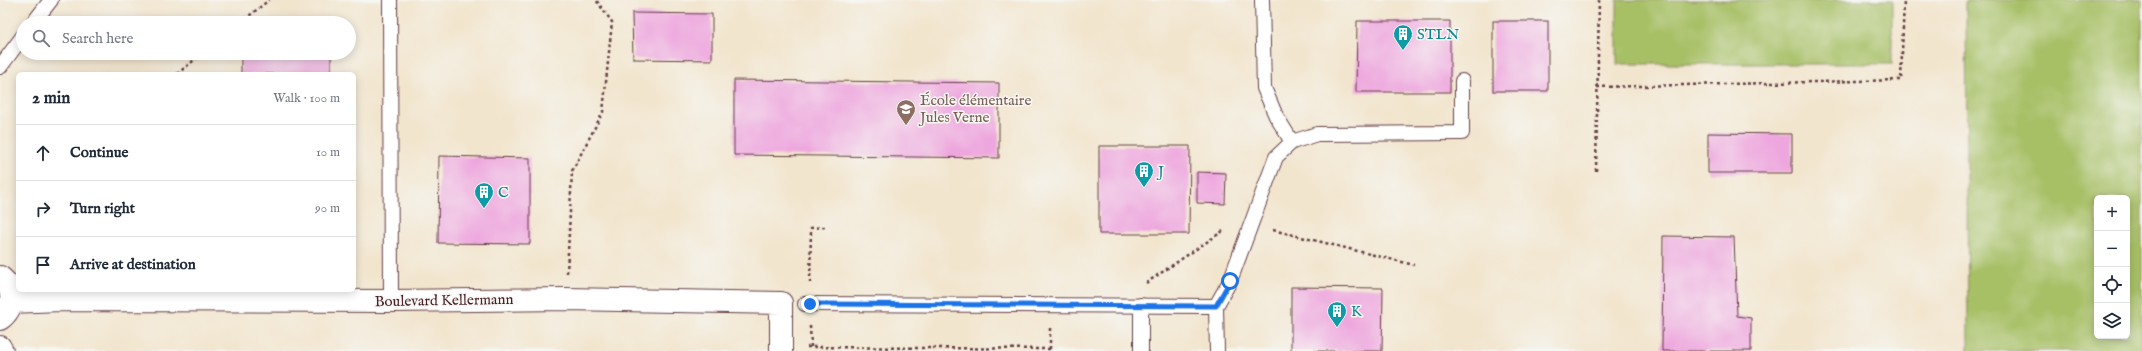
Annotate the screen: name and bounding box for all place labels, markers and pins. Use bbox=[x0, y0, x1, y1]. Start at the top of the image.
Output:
building icon: STLN bbox=[1392, 23, 1414, 51]
place label: STLN bbox=[1417, 25, 1459, 44]
place label: École élémentaire Jules Verne bbox=[918, 91, 1031, 127]
school or university icon: École élémentaire Jules Verne bbox=[895, 98, 917, 126]
building icon: J bbox=[1133, 160, 1155, 188]
place label: J bbox=[1156, 162, 1164, 181]
building icon: C bbox=[473, 181, 495, 209]
place label: C bbox=[498, 183, 509, 202]
building icon: K bbox=[1326, 300, 1348, 328]
place label: K bbox=[1351, 302, 1362, 321]

